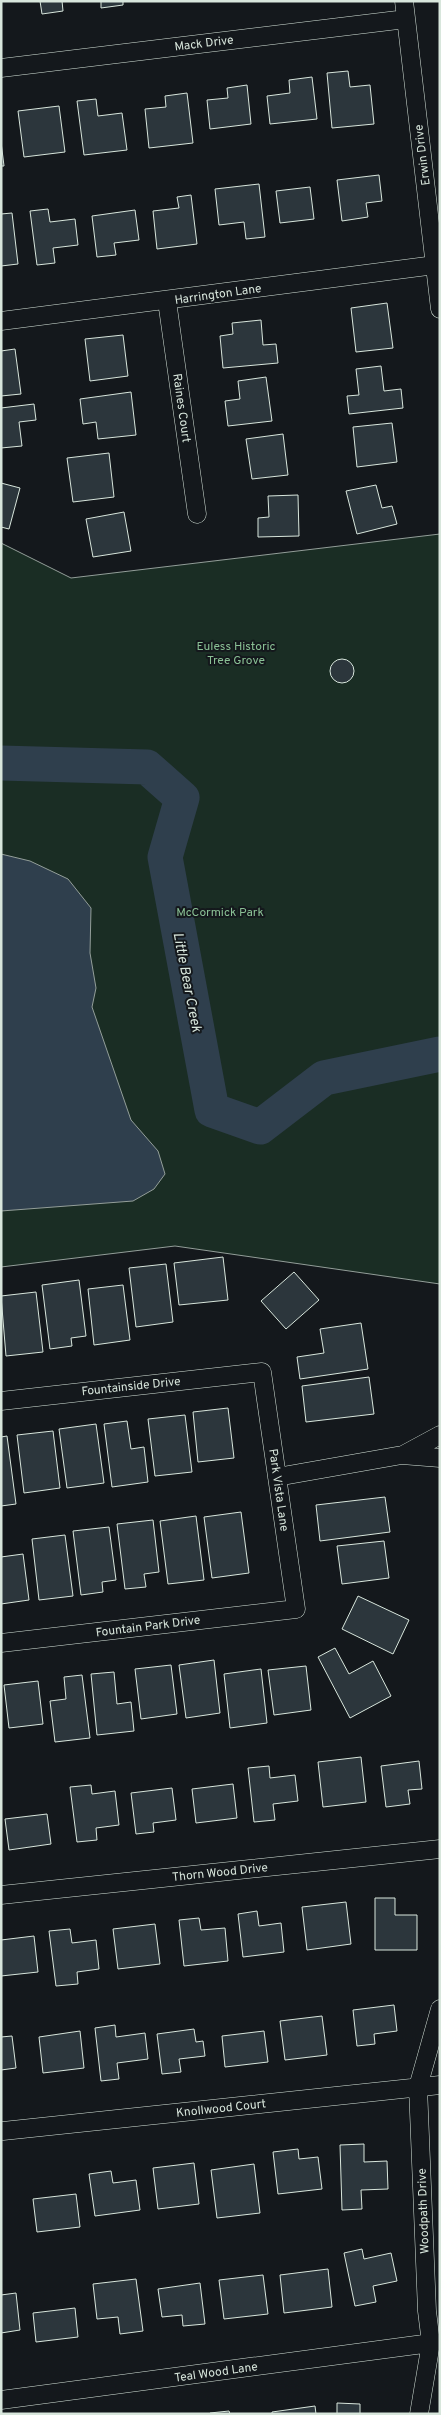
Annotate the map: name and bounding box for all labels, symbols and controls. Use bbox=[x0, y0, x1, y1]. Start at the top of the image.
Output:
street label: Mack Drive bbox=[174, 32, 235, 56]
street label: Erwin Drive bbox=[411, 123, 435, 186]
street label: Harrington Lane bbox=[174, 281, 263, 309]
street label: Raines Court bbox=[168, 373, 194, 444]
park label: Euless Historic Tree Grove bbox=[196, 639, 276, 669]
park label: McCormick Park bbox=[176, 905, 264, 921]
water label: Little Bear Creek bbox=[169, 931, 205, 1034]
street label: Fountainside Drive bbox=[81, 1374, 181, 1400]
street label: Park Vista Lane bbox=[264, 1448, 292, 1533]
street label: Fountain Park Drive bbox=[95, 1613, 201, 1641]
street label: Thorn Wood Drive bbox=[171, 1860, 269, 1886]
street label: Knollwood Court bbox=[175, 2096, 267, 2122]
street label: Woodpath Drive bbox=[415, 2168, 433, 2254]
street label: Teal Wood Lane bbox=[173, 2359, 259, 2387]

